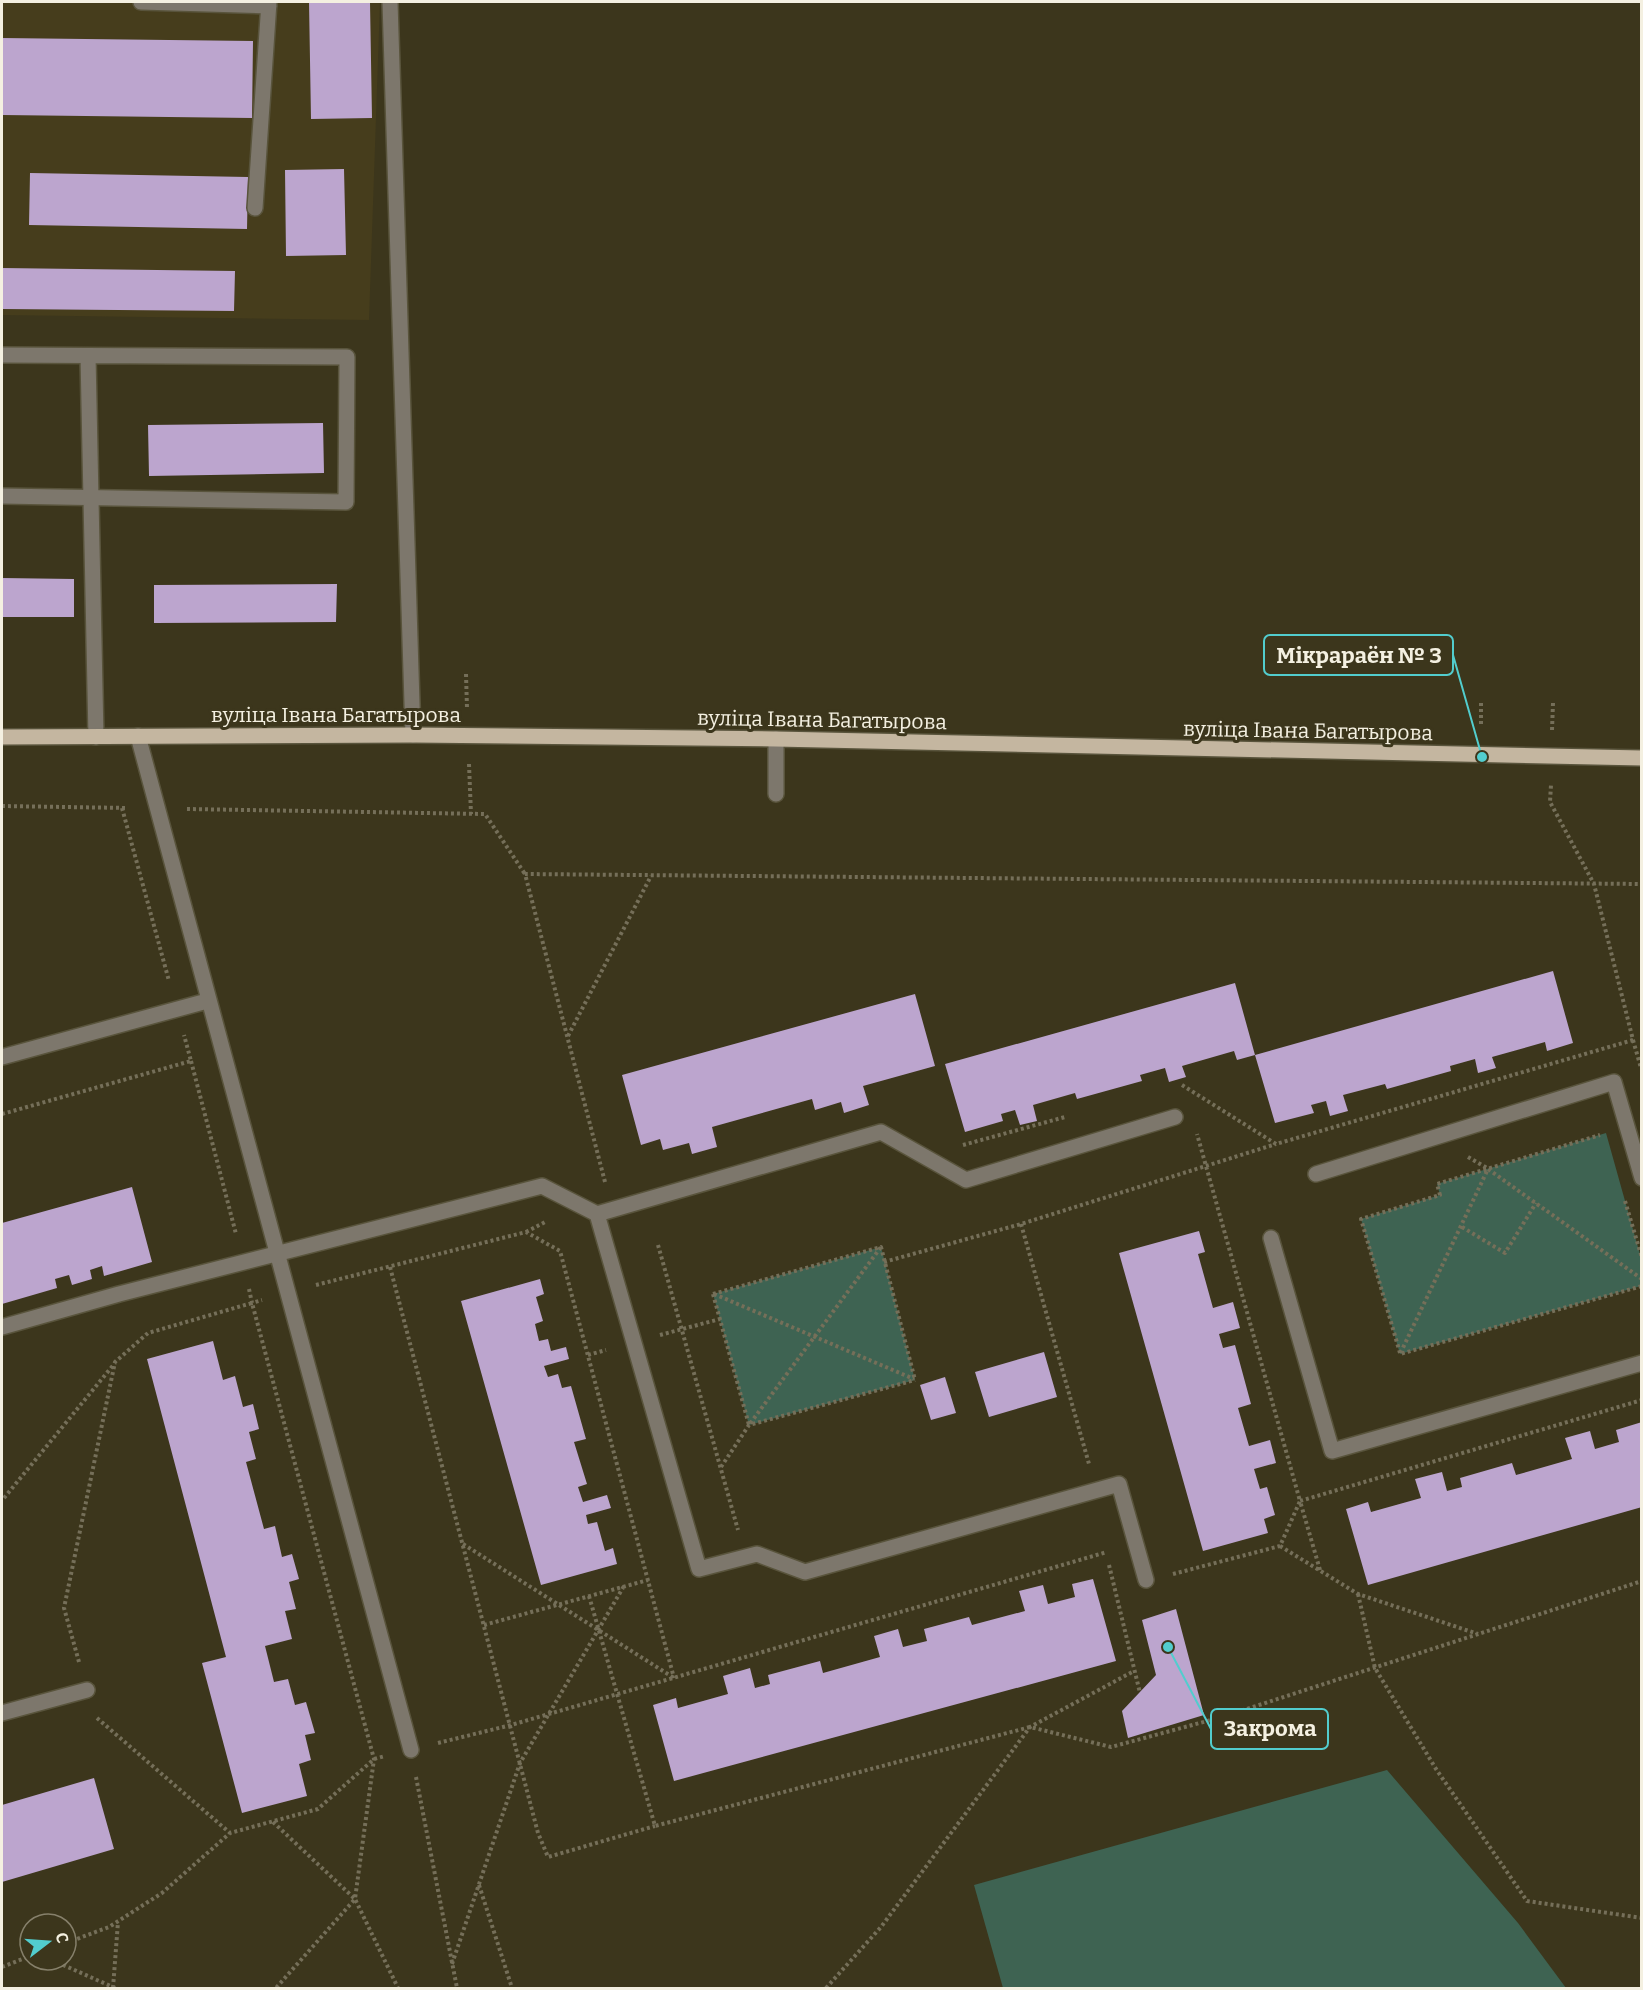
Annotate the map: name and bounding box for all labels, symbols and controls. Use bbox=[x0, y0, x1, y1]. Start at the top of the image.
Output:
callout: Мікрараён № 3 bbox=[1264, 635, 1453, 675]
text: Мікрараён № 3 bbox=[1276, 642, 1442, 669]
street label: вуліца Івана Багатырова bbox=[211, 702, 461, 728]
street label: вуліца Івана Багатырова bbox=[697, 705, 948, 735]
street label: вуліца Івана Багатырова bbox=[1183, 716, 1434, 746]
callout: Закрома bbox=[1211, 1709, 1328, 1749]
text: Закрома bbox=[1223, 1715, 1317, 1742]
north arrow bbox=[18, 1912, 78, 1972]
text: С bbox=[51, 1930, 72, 1945]

